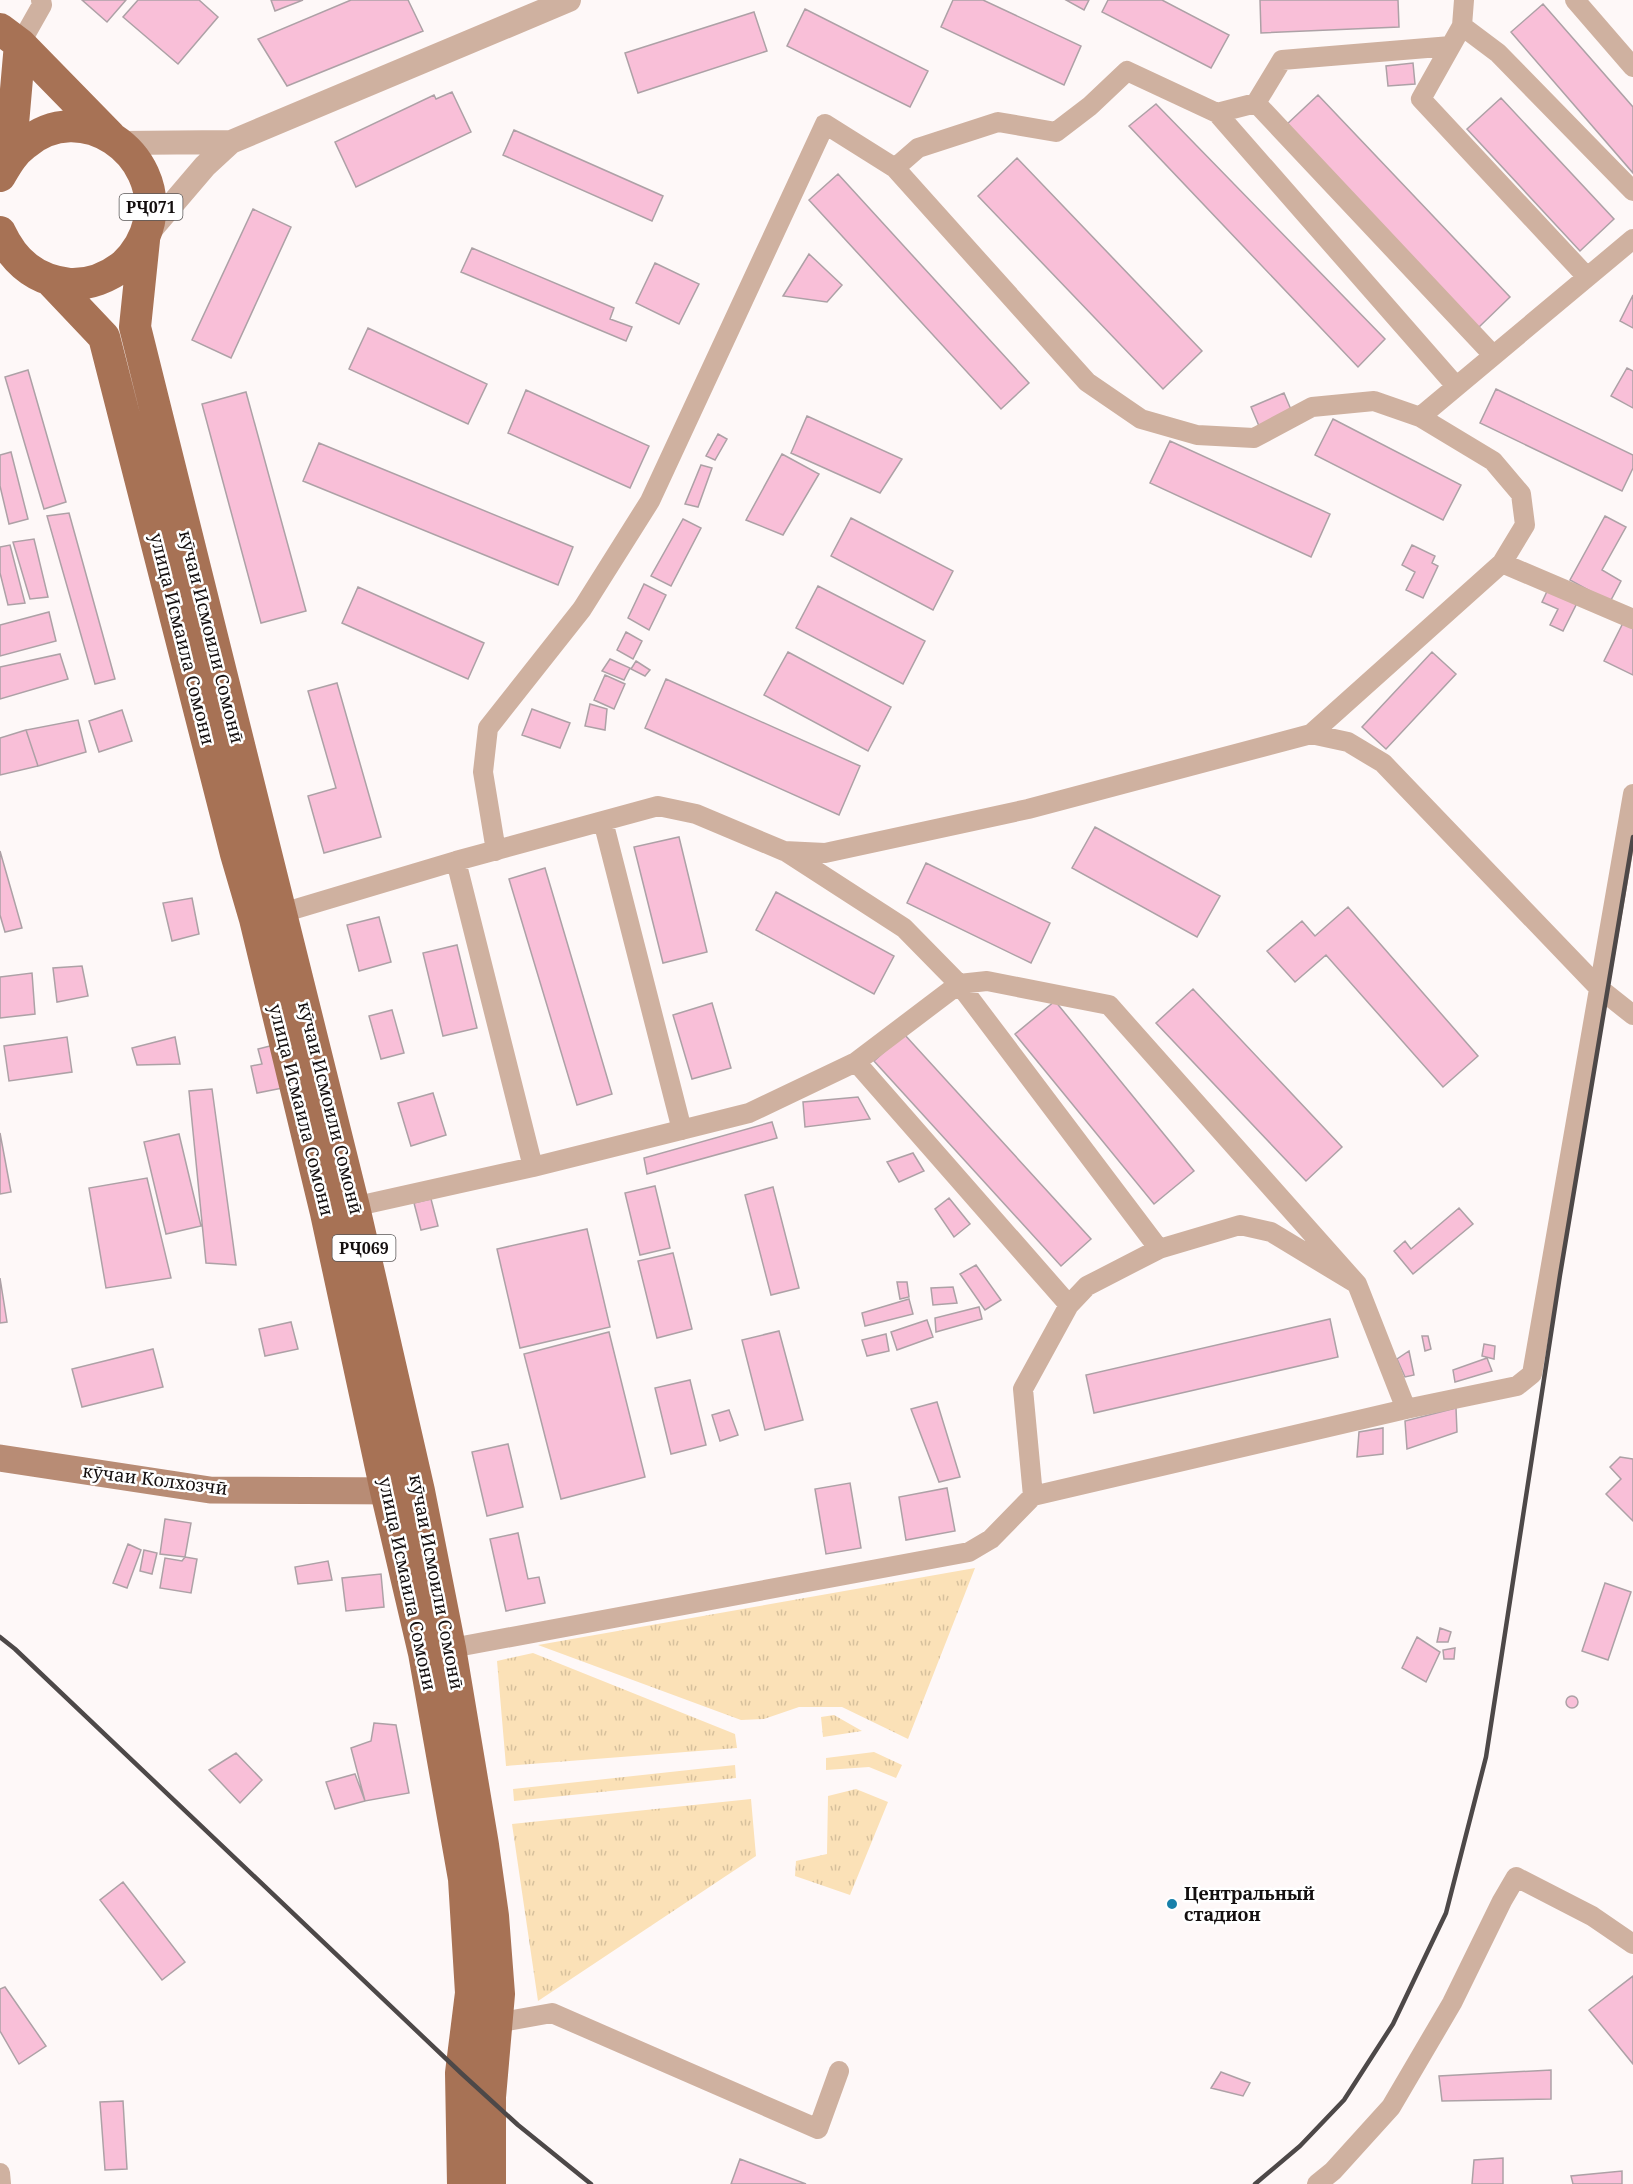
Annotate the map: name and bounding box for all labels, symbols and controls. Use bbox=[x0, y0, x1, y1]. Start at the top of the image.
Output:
road number: РҶ071 bbox=[120, 194, 182, 220]
street label: кӯчаи Исмоили Сомонӣ bbox=[174, 528, 250, 746]
street label: улица Исмаила Сомони bbox=[145, 530, 221, 747]
street label: кӯчаи Исмоили Сомонӣ bbox=[293, 999, 369, 1217]
street label: улица Исмаила Сомони bbox=[264, 1001, 340, 1218]
road number: РҶ069 bbox=[332, 1235, 395, 1261]
street label: кӯчаи Колхозчӣ bbox=[81, 1458, 229, 1500]
street label: кӯчаи Исмоили Сомонӣ bbox=[404, 1472, 470, 1692]
street label: улица Исмаила Сомони bbox=[374, 1475, 442, 1693]
place label: Центральный стадион bbox=[1184, 1881, 1315, 1926]
marker: Центральный стадион bbox=[1165, 1897, 1179, 1911]

